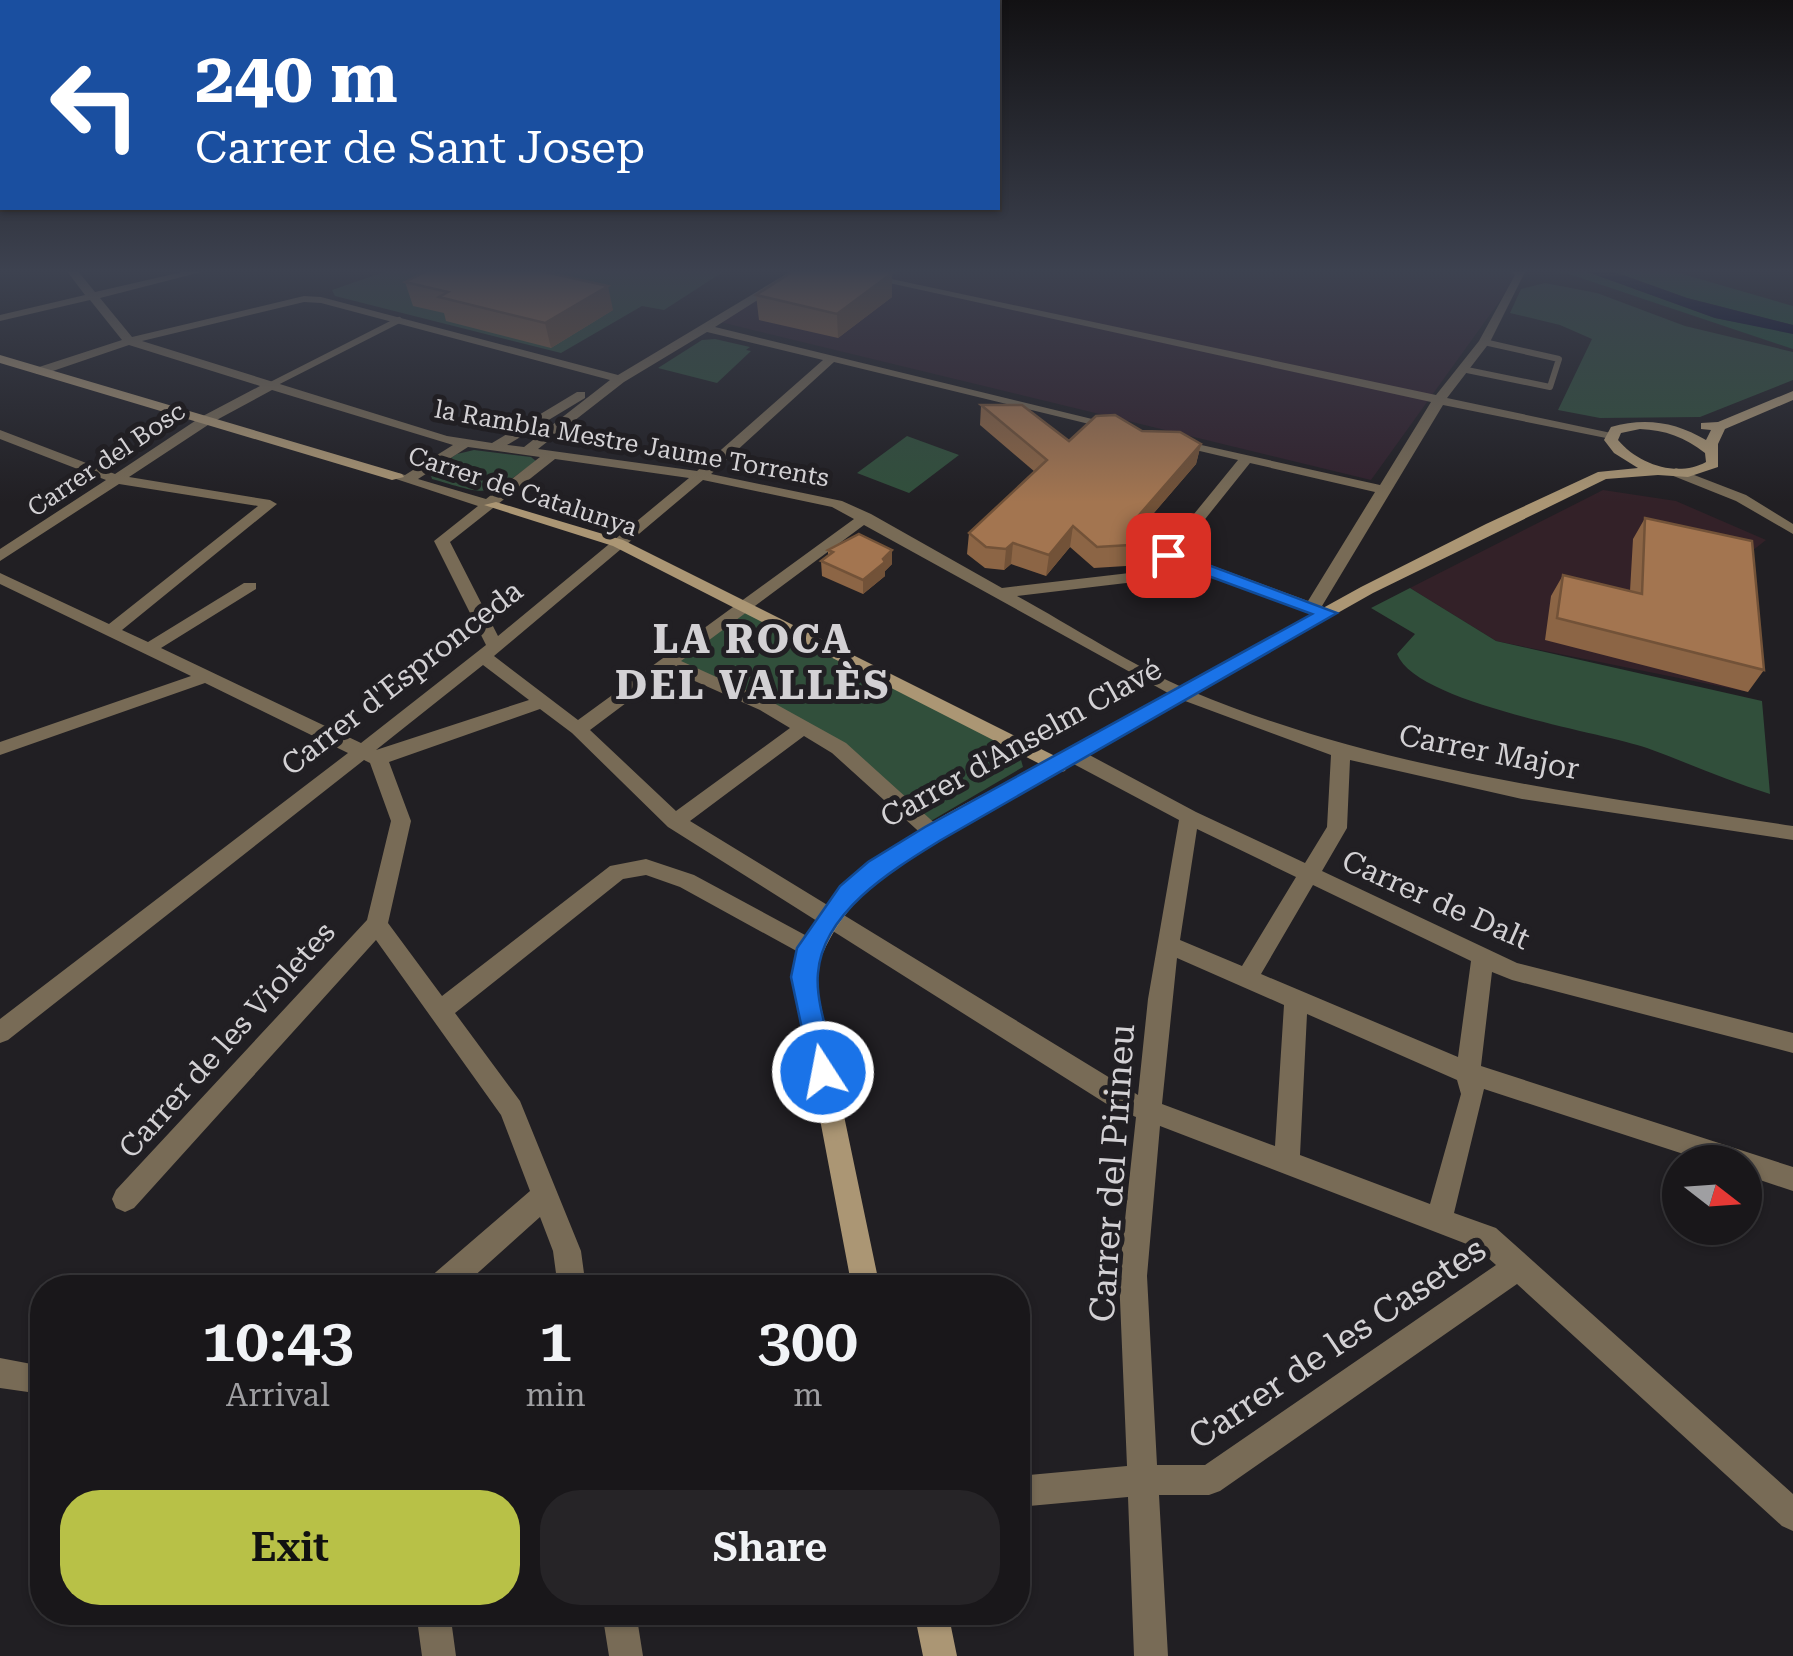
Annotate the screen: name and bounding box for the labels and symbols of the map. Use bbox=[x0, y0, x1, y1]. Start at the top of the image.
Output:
street label: la Rambla Mestre Jaume Torrents bbox=[432, 394, 832, 493]
street label: Carrer del Bosc bbox=[22, 396, 191, 523]
street label: Carrer de Catalunya bbox=[405, 441, 641, 542]
pin bbox=[1126, 513, 1211, 598]
street label: Carrer d'Espronceda bbox=[274, 573, 529, 783]
district label: LA ROCA DEL VALLÈS bbox=[615, 616, 891, 709]
street label: Carrer d'Anselm Clavé bbox=[874, 651, 1167, 834]
street label: Carrer Major bbox=[1396, 717, 1582, 786]
street label: Carrer de Dalt bbox=[1337, 843, 1535, 957]
street label: Carrer de les Violetes bbox=[111, 914, 342, 1165]
position arrow bbox=[771, 1020, 875, 1124]
street label: Carrer del Pirineu bbox=[1082, 1022, 1143, 1324]
north arrow bbox=[1662, 1145, 1762, 1245]
street label: Carrer de les Casetes bbox=[1181, 1229, 1494, 1458]

